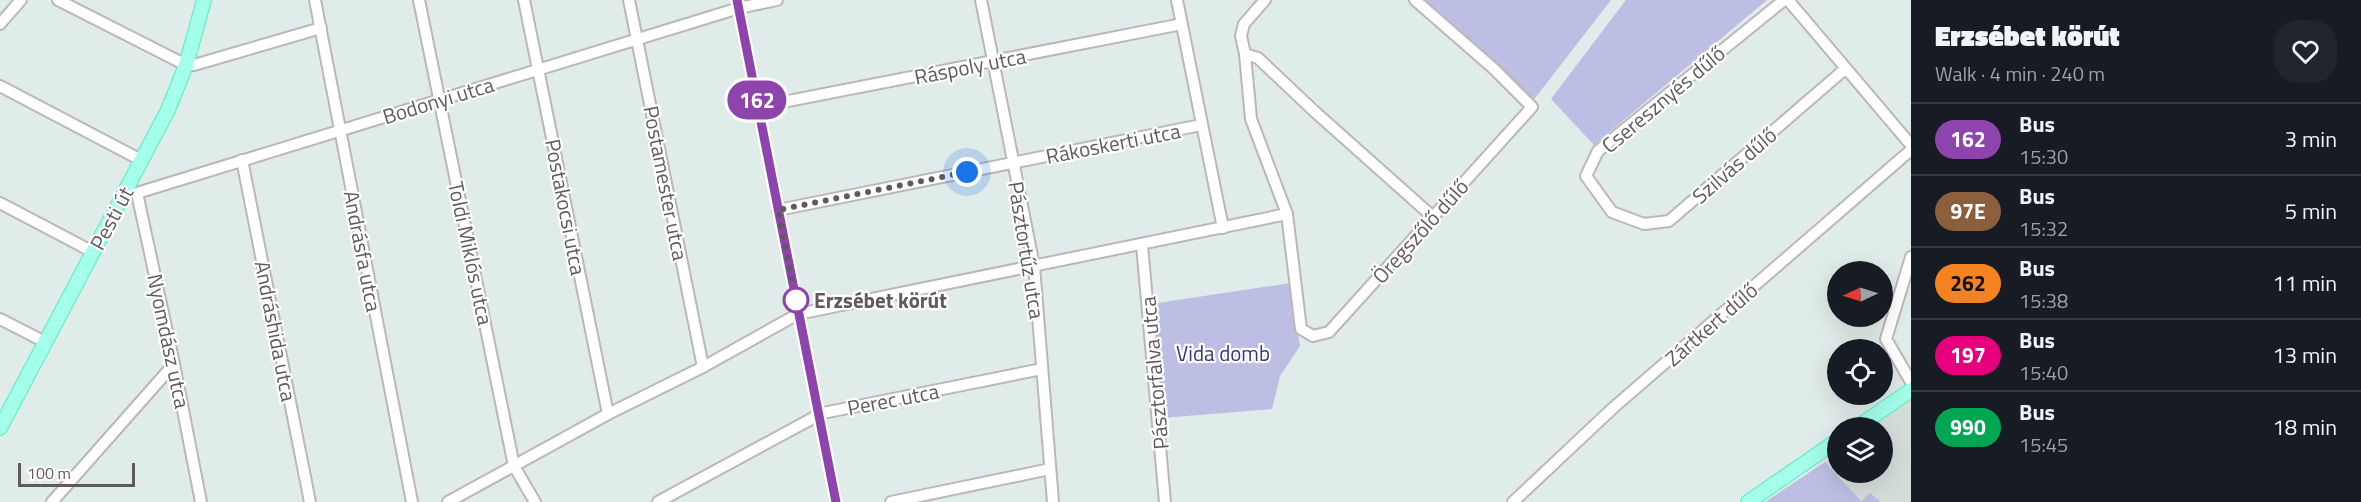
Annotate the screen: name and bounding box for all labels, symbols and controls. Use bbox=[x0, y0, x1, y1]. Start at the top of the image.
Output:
text: Erzsébet körút bbox=[1935, 14, 2120, 57]
button: heart bbox=[2274, 20, 2337, 83]
street label: Cseresznyés dűlő bbox=[1594, 38, 1732, 160]
street label: Ráspoly utca bbox=[911, 39, 1029, 93]
text: Walk · 4 min · 240 m bbox=[1935, 58, 2105, 89]
street label: Bodonyi utca bbox=[378, 68, 498, 132]
line badge: 162 bbox=[722, 80, 792, 120]
text: 162 bbox=[739, 84, 775, 116]
street label: Postamester utca bbox=[635, 103, 697, 264]
text: Bus bbox=[2019, 107, 2055, 141]
street label: Rákoskerti utca bbox=[1043, 114, 1184, 172]
street label: Szilvás dűlő bbox=[1684, 119, 1784, 211]
text: 3 min bbox=[2285, 122, 2337, 156]
text: 162 bbox=[1950, 123, 1986, 155]
street label: Postakocsi utca bbox=[537, 136, 595, 278]
text: 15:30 bbox=[2019, 141, 2068, 172]
your location bbox=[952, 157, 982, 187]
street label: Öregszőlő dűlő bbox=[1364, 171, 1476, 291]
street label: Toldi Miklós utca bbox=[440, 178, 502, 328]
street label: Pásztortűz utca bbox=[1000, 179, 1054, 322]
text: Bus bbox=[2019, 179, 2055, 213]
street label: Pesti út bbox=[81, 180, 141, 255]
street label: Andrásfa utca bbox=[336, 188, 391, 315]
text: 5 min bbox=[2285, 194, 2337, 228]
text: 97E bbox=[1950, 195, 1986, 227]
text: 15:32 bbox=[2019, 213, 2068, 244]
text: Bus bbox=[2019, 251, 2055, 285]
street label: Andráshida utca bbox=[247, 258, 305, 405]
north arrow bbox=[1827, 261, 1893, 327]
map controls bbox=[1827, 261, 1893, 483]
text: 11 min bbox=[2272, 266, 2337, 300]
text: 262 bbox=[1950, 267, 1986, 299]
street label: Nyomdász utca bbox=[139, 271, 199, 412]
street label: Zártkert dűlő bbox=[1657, 274, 1765, 374]
place label: Erzsébet körút bbox=[814, 284, 947, 316]
text: 15:38 bbox=[2019, 285, 2068, 316]
marker: Erzsébet körút bbox=[783, 287, 809, 313]
street label: Pásztorfalva utca bbox=[1131, 295, 1177, 451]
text: Bus bbox=[2019, 323, 2055, 357]
park label: Vida domb bbox=[1176, 337, 1270, 369]
text: 13 min bbox=[2272, 338, 2337, 372]
button: locate bbox=[1827, 339, 1893, 405]
text: 197 bbox=[1950, 339, 1986, 371]
text: 15:40 bbox=[2019, 357, 2068, 388]
street label: Perec utca bbox=[844, 374, 942, 424]
text: Bus bbox=[2019, 395, 2055, 429]
text: 18 min bbox=[2272, 410, 2337, 444]
text: 990 bbox=[1950, 411, 1986, 443]
button: layers bbox=[1827, 417, 1893, 483]
text: 15:45 bbox=[2019, 429, 2068, 460]
scale bar bbox=[18, 460, 135, 488]
text: 100 m bbox=[27, 461, 71, 485]

